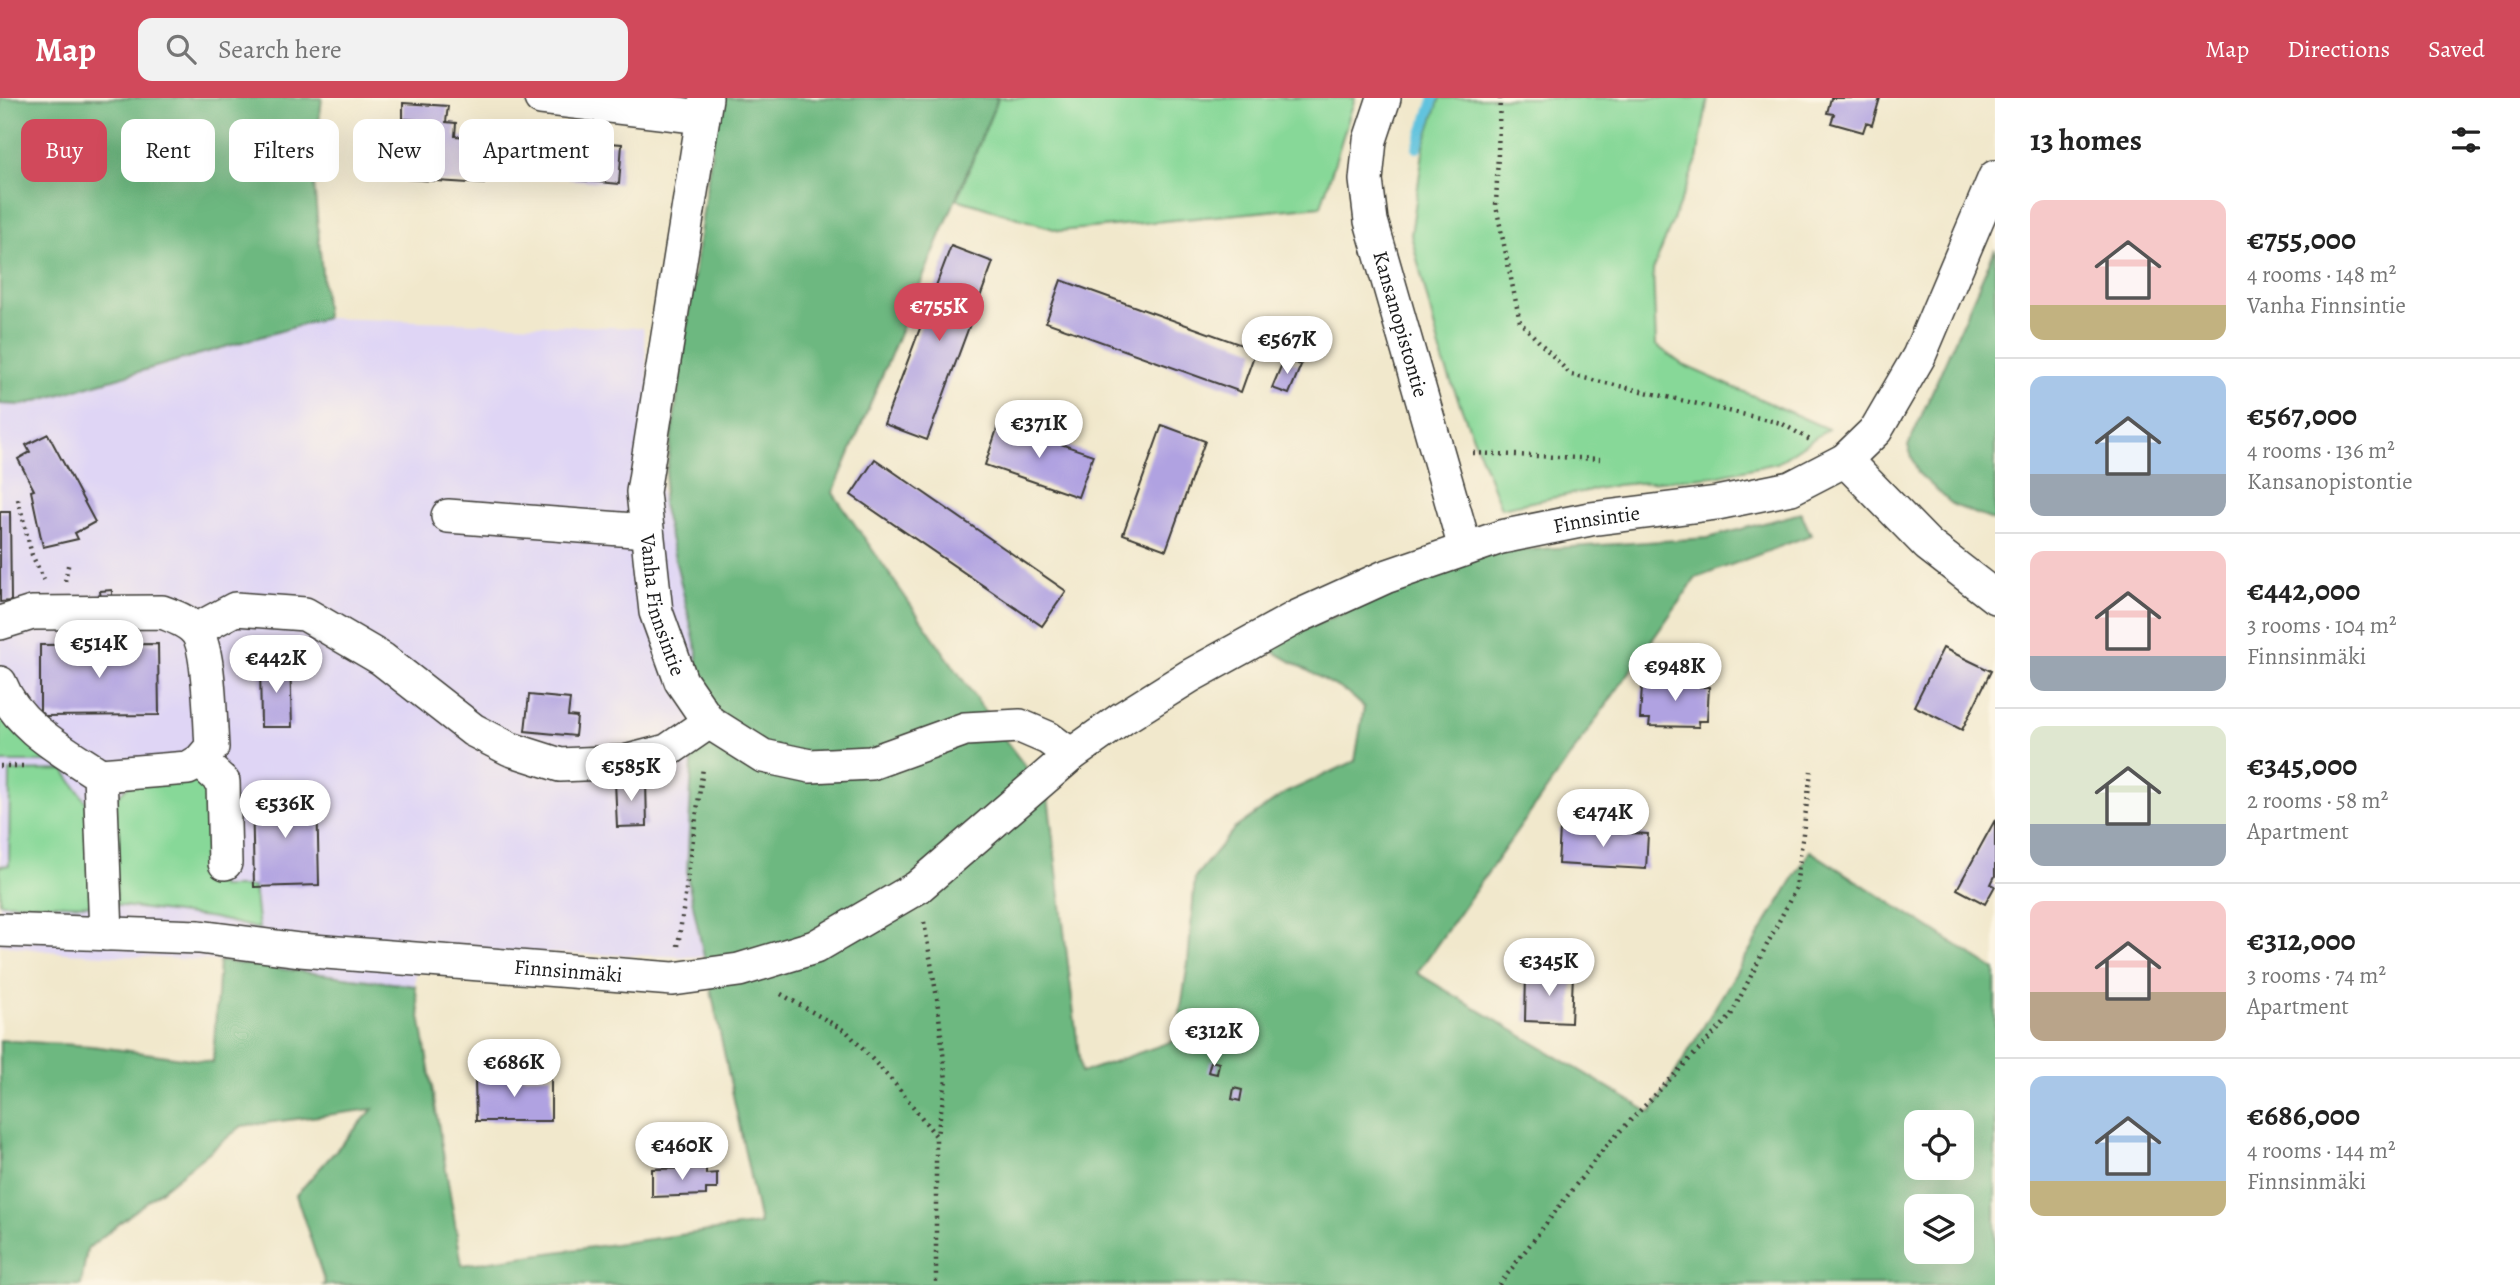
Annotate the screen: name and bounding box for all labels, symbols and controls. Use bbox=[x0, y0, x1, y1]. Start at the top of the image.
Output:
search box bbox=[138, 18, 628, 81]
text: Map bbox=[35, 27, 96, 72]
icon: search bbox=[162, 30, 200, 68]
text: Search here bbox=[218, 32, 342, 67]
text: Map bbox=[2205, 33, 2249, 65]
text: Directions bbox=[2287, 33, 2390, 65]
text: Saved bbox=[2428, 33, 2485, 65]
chip: Buy bbox=[21, 119, 107, 182]
chip: Rent bbox=[121, 119, 215, 182]
chip: Filters bbox=[229, 119, 339, 182]
chip: New bbox=[353, 119, 445, 182]
chip: Apartment bbox=[459, 119, 614, 182]
text: 13 homes bbox=[2030, 120, 2142, 160]
icon: filters bbox=[2447, 121, 2485, 159]
text: €755,000 bbox=[2247, 219, 2356, 259]
icon: home bbox=[2086, 228, 2170, 312]
street label: Kansanopistontie bbox=[1366, 248, 1435, 401]
text: 4 rooms · 148 m² bbox=[2247, 259, 2396, 290]
pin: €755K bbox=[890, 284, 988, 343]
text: €755K bbox=[910, 290, 968, 321]
text: Vanha Finnsintie bbox=[2247, 290, 2406, 321]
pin: €567K bbox=[1238, 316, 1336, 376]
text: €567K bbox=[1258, 323, 1316, 354]
text: €567,000 bbox=[2247, 395, 2357, 435]
pin: €371K bbox=[990, 400, 1088, 460]
icon: home bbox=[2086, 404, 2170, 488]
text: €371K bbox=[1011, 407, 1067, 438]
text: 4 rooms · 136 m² bbox=[2247, 435, 2395, 466]
text: Kansanopistontie bbox=[2247, 466, 2412, 497]
street label: Finnsintie bbox=[1551, 499, 1641, 540]
street label: Vanha Finnsintie bbox=[634, 532, 692, 680]
text: €442,000 bbox=[2247, 570, 2360, 610]
icon: home bbox=[2086, 579, 2170, 663]
text: 3 rooms · 104 m² bbox=[2247, 610, 2396, 641]
pin: €514K bbox=[50, 620, 148, 680]
text: €514K bbox=[70, 627, 128, 658]
pin: €442K bbox=[227, 636, 325, 695]
text: Finnsinmäki bbox=[2247, 641, 2366, 672]
text: €442K bbox=[245, 642, 307, 673]
pin: €948K bbox=[1626, 644, 1724, 703]
text: €948K bbox=[1645, 650, 1705, 681]
pin: €585K bbox=[582, 744, 680, 803]
text: €345,000 bbox=[2247, 745, 2357, 785]
text: €585K bbox=[602, 750, 661, 781]
icon: home bbox=[2086, 754, 2170, 838]
pin: €536K bbox=[236, 780, 334, 840]
text: 2 rooms · 58 m² bbox=[2247, 785, 2388, 816]
text: €536K bbox=[256, 787, 314, 818]
pin: €474K bbox=[1554, 790, 1652, 849]
text: €474K bbox=[1573, 796, 1633, 827]
text: Apartment bbox=[2247, 816, 2349, 847]
text: €312,000 bbox=[2247, 920, 2356, 960]
icon: home bbox=[2086, 929, 2170, 1013]
pin: €345K bbox=[1500, 939, 1598, 998]
text: €345K bbox=[1520, 945, 1578, 976]
street label: Finnsinmäki bbox=[513, 953, 624, 989]
text: 3 rooms · 74 m² bbox=[2247, 960, 2386, 991]
text: Apartment bbox=[2247, 991, 2349, 1022]
pin: €312K bbox=[1165, 1009, 1263, 1068]
text: €312K bbox=[1185, 1015, 1243, 1046]
pin: €686K bbox=[465, 1040, 563, 1099]
text: €686K bbox=[484, 1046, 544, 1077]
text: €686,000 bbox=[2247, 1095, 2360, 1135]
icon: home bbox=[2086, 1104, 2170, 1188]
map controls bbox=[1904, 1110, 1974, 1264]
button: locate bbox=[1904, 1110, 1974, 1180]
pin: €460K bbox=[633, 1122, 731, 1182]
text: €460K bbox=[651, 1129, 713, 1160]
text: 4 rooms · 144 m² bbox=[2247, 1135, 2395, 1166]
text: Finnsinmäki bbox=[2247, 1166, 2366, 1197]
button: layers bbox=[1904, 1194, 1974, 1264]

